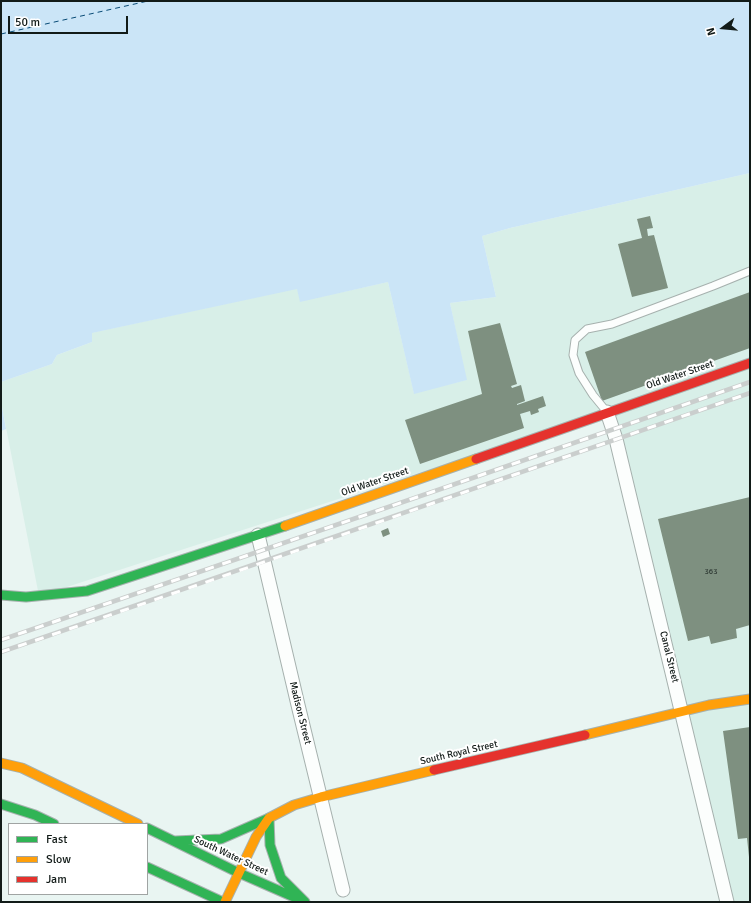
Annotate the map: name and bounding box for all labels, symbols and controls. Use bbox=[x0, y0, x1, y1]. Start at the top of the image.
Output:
scale bar bbox=[10, 8, 130, 34]
north arrow bbox=[703, 8, 743, 48]
text: 50 m bbox=[15, 15, 40, 30]
text: N bbox=[704, 26, 718, 37]
street label: Old Water Street bbox=[645, 358, 715, 392]
street label: Old Water Street bbox=[340, 465, 410, 499]
house number: 363 bbox=[705, 567, 717, 577]
street label: Canal Street bbox=[657, 630, 681, 684]
street label: Madison Street bbox=[286, 680, 314, 746]
street label: South Royal Street bbox=[419, 738, 499, 768]
legend bbox=[8, 823, 148, 895]
text: Fast bbox=[46, 832, 67, 847]
street label: South Water Street bbox=[192, 833, 270, 879]
text: Slow bbox=[46, 852, 71, 867]
text: Jam bbox=[46, 872, 67, 887]

